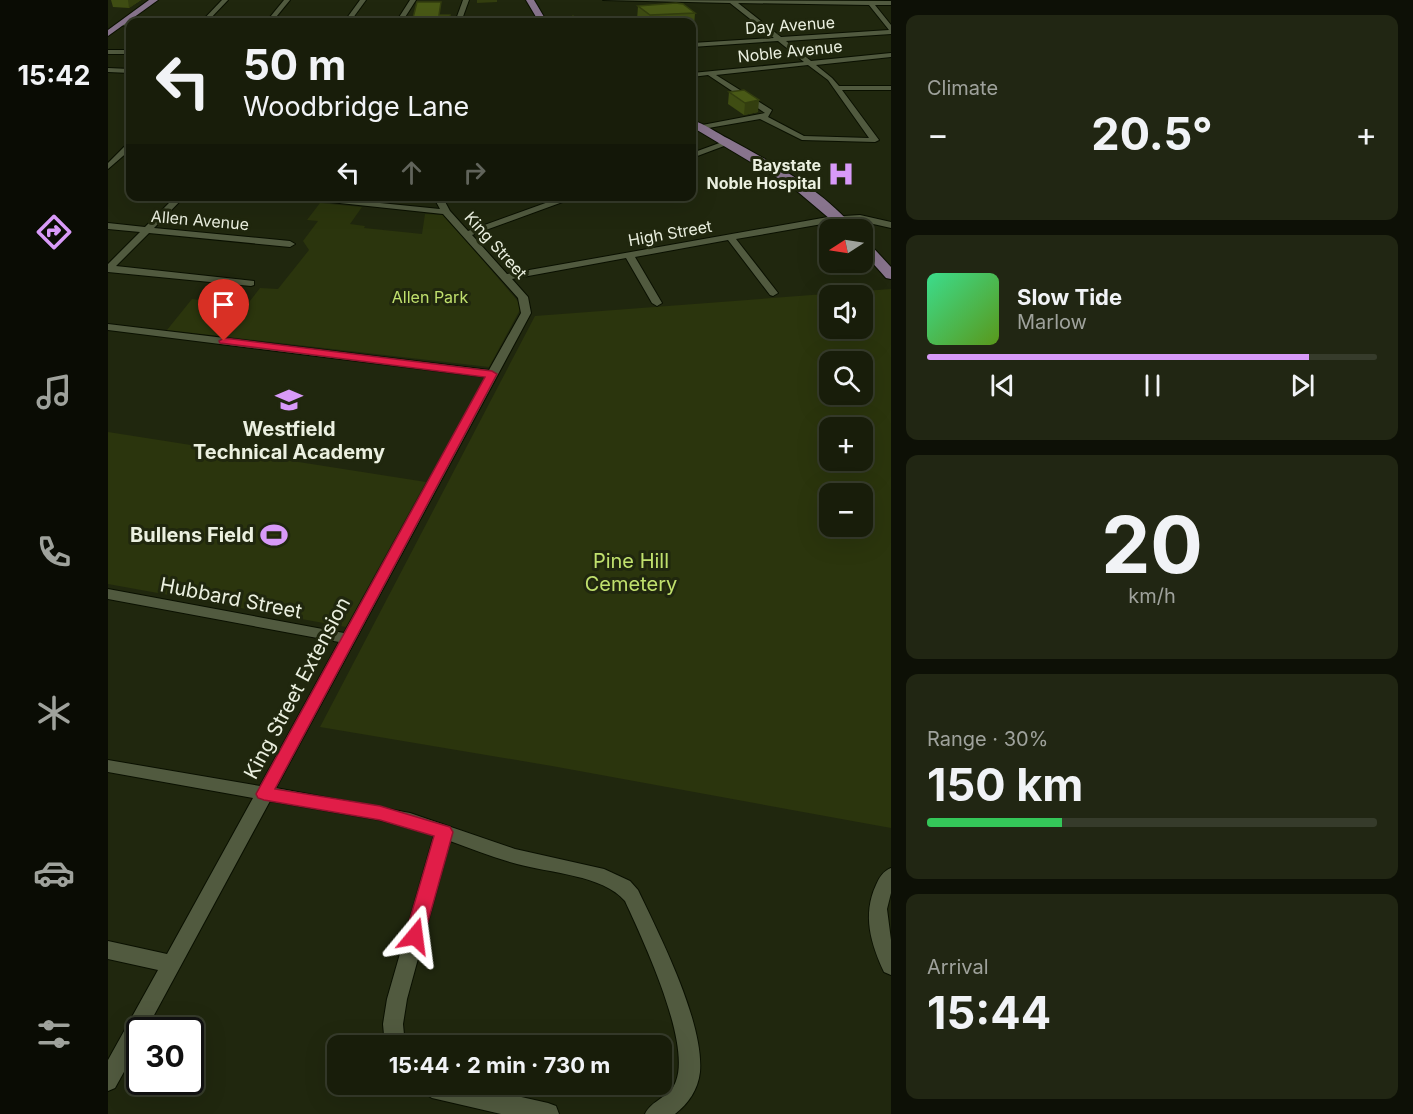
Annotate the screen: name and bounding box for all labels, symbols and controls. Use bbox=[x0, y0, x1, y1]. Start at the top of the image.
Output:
street label: Day Avenue bbox=[744, 12, 836, 38]
street label: Noble Avenue bbox=[737, 36, 843, 66]
text: 50 m bbox=[243, 39, 346, 90]
icon: left bbox=[144, 42, 222, 120]
text: 15:42 bbox=[17, 59, 91, 92]
text: Climate bbox=[927, 76, 998, 100]
text: Woodbridge Lane bbox=[243, 90, 469, 123]
text: 20.5° bbox=[1091, 106, 1213, 161]
text: − bbox=[927, 114, 949, 154]
text: + bbox=[1355, 114, 1377, 154]
place label: Baystate Noble Hospital bbox=[707, 155, 821, 193]
icon: left bbox=[332, 156, 365, 189]
icon: ahead bbox=[395, 156, 428, 189]
icon: right bbox=[458, 156, 491, 189]
hospital icon: Baystate Noble Hospital bbox=[826, 159, 856, 189]
street label: Allen Avenue bbox=[150, 206, 250, 234]
street label: King Street bbox=[461, 207, 531, 283]
icon: directions bbox=[33, 211, 75, 253]
street label: High Street bbox=[627, 216, 713, 250]
north arrow bbox=[819, 219, 873, 273]
map controls bbox=[819, 219, 873, 537]
pin bbox=[198, 279, 249, 341]
text: Slow Tide bbox=[1017, 284, 1122, 310]
button: sound bbox=[819, 285, 873, 339]
park label: Allen Park bbox=[392, 287, 468, 307]
icon: arrive bbox=[207, 288, 240, 321]
text: Marlow bbox=[1017, 310, 1087, 334]
button: search bbox=[819, 351, 873, 405]
icon: previous bbox=[986, 369, 1019, 402]
icon: pause bbox=[1136, 369, 1169, 402]
icon: next bbox=[1286, 369, 1319, 402]
icon: music bbox=[33, 371, 75, 413]
school or university icon: Westfield Technical Academy bbox=[274, 385, 304, 415]
place label: Westfield Technical Academy bbox=[193, 417, 385, 464]
button: + bbox=[819, 417, 873, 471]
button: − bbox=[819, 483, 873, 537]
text: 20 bbox=[1101, 497, 1203, 592]
sports icon: Bullens Field bbox=[259, 520, 289, 550]
place label: Bullens Field bbox=[130, 523, 254, 547]
icon: phone bbox=[33, 531, 75, 573]
park label: Pine Hill Cemetery bbox=[585, 549, 677, 596]
street label: Hubbard Street bbox=[158, 572, 304, 624]
text: km/h bbox=[1128, 584, 1176, 608]
street label: King Street Extension bbox=[239, 593, 355, 783]
icon: climate bbox=[33, 692, 75, 734]
text: Range · 30% bbox=[927, 727, 1048, 751]
text: 150 km bbox=[927, 757, 1083, 812]
icon: car bbox=[33, 852, 75, 894]
position arrow bbox=[383, 904, 447, 968]
text: Arrival bbox=[927, 955, 989, 979]
text: 15:44 bbox=[927, 985, 1051, 1040]
icon: filters bbox=[33, 1013, 75, 1055]
speed limit sign: 30 bbox=[126, 1017, 204, 1095]
text: 15:44 · 2 min · 730 m bbox=[389, 1052, 610, 1078]

